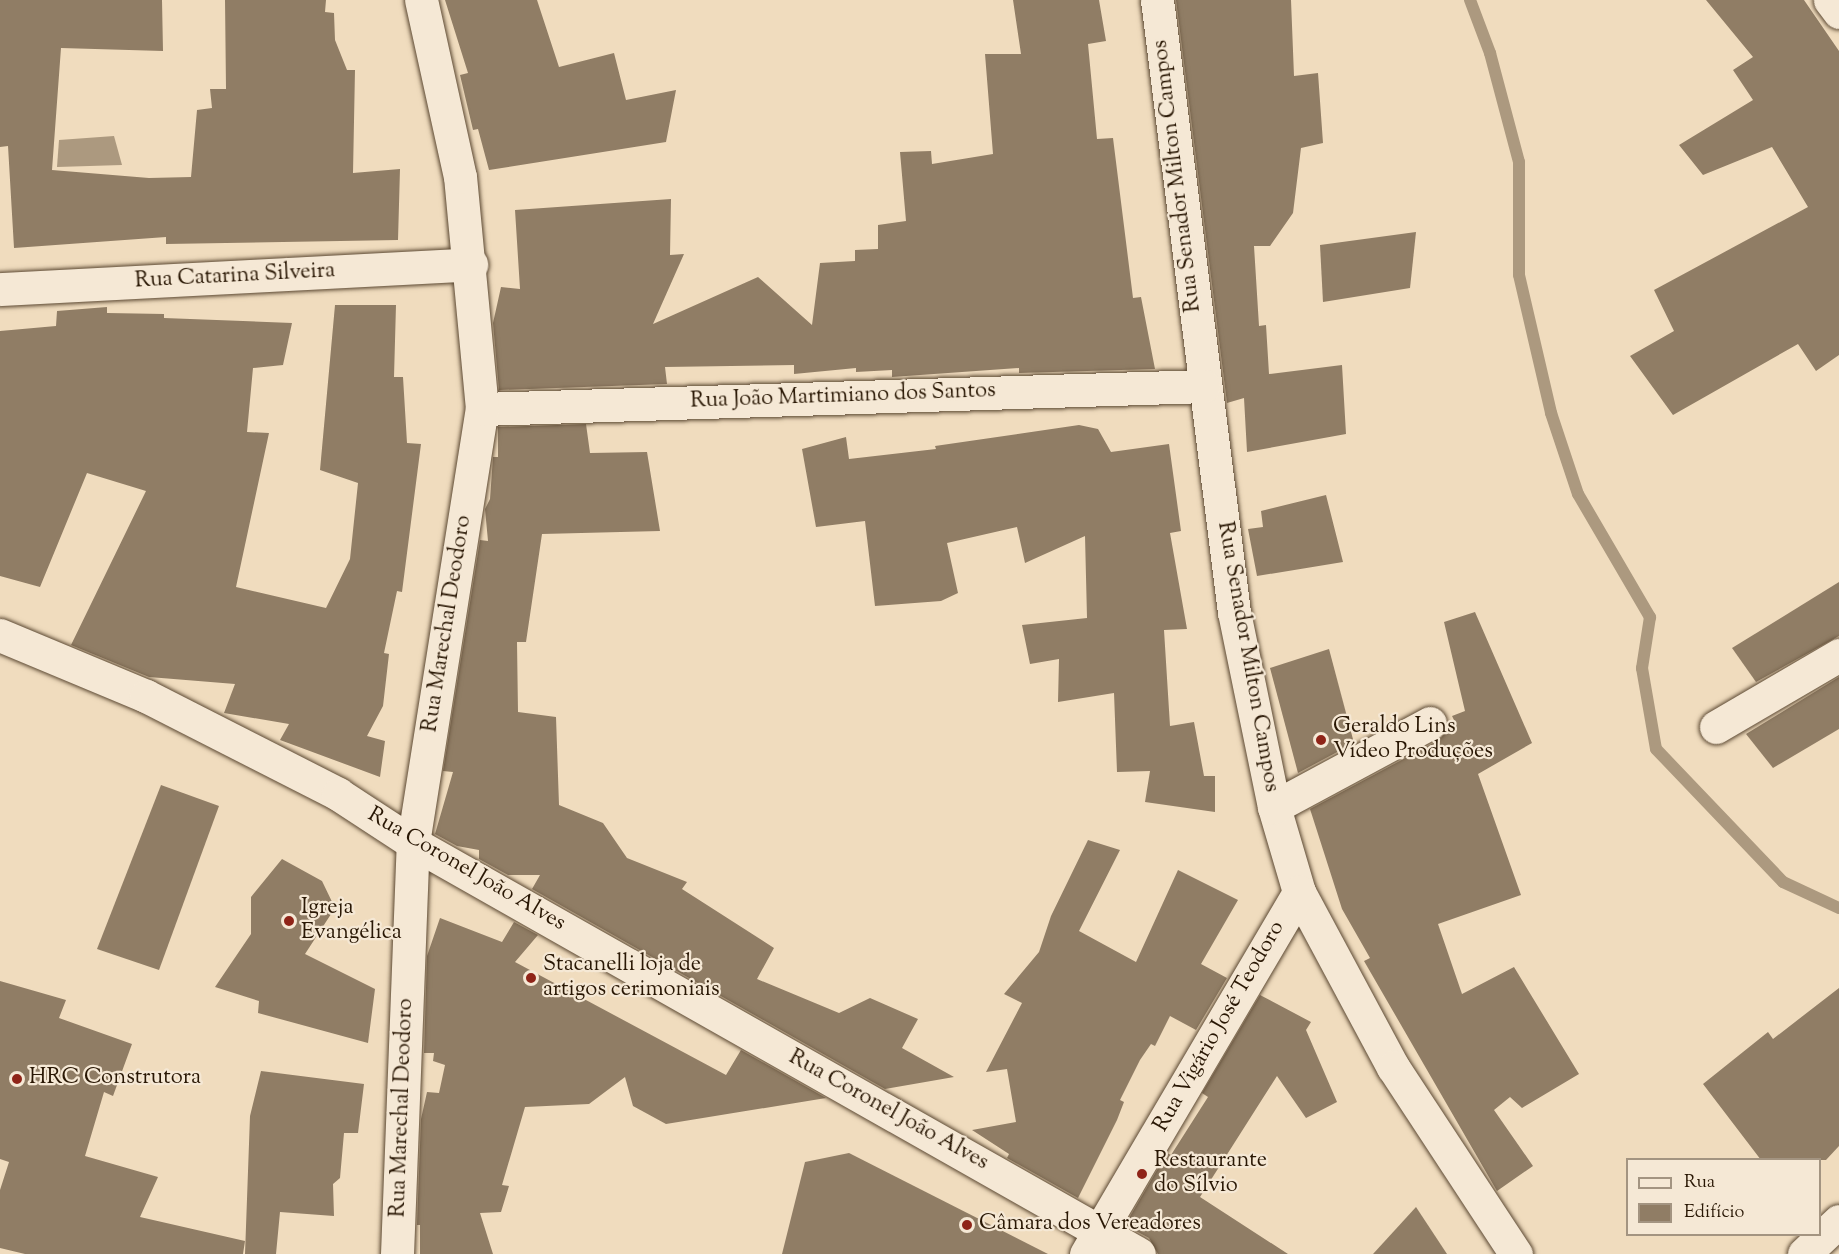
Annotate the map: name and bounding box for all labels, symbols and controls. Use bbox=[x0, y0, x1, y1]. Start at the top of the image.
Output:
street label: Rua Senador Milton Campos bbox=[1148, 38, 1208, 314]
street label: Rua Catarina Silveira bbox=[134, 259, 336, 295]
street label: Rua João Martimiano dos Santos bbox=[690, 378, 996, 416]
street label: Rua Marechal Deodoro bbox=[418, 514, 478, 734]
street label: Rua Senador Milton Campos bbox=[1210, 520, 1284, 794]
place label: Geraldo Lins Vídeo Produções bbox=[1333, 714, 1493, 766]
marker: Geraldo Lins Vídeo Produções bbox=[1314, 733, 1328, 747]
street label: Rua Coronel João Alves bbox=[362, 802, 570, 938]
place label: Igreja Evangélica bbox=[301, 895, 402, 946]
marker: Igreja Evangélica bbox=[282, 914, 296, 928]
street label: Rua Vigário José Teodoro bbox=[1149, 917, 1291, 1137]
place label: Stacanelli loja de artigos cerimoniais bbox=[543, 952, 720, 1004]
marker: Stacanelli loja de artigos cerimoniais bbox=[524, 971, 538, 985]
street label: Rua Marechal Deodoro bbox=[386, 998, 420, 1218]
street label: Rua Coronel João Alves bbox=[783, 1045, 993, 1177]
place label: HRC Construtora bbox=[29, 1066, 201, 1092]
marker: HRC Construtora bbox=[10, 1072, 24, 1086]
place label: Restaurante do Sílvio bbox=[1154, 1148, 1267, 1200]
legend bbox=[1626, 1158, 1821, 1236]
marker: Restaurante do Sílvio bbox=[1135, 1167, 1149, 1181]
text: Rua bbox=[1684, 1170, 1715, 1196]
text: Edifício bbox=[1684, 1200, 1744, 1226]
place label: Câmara dos Vereadores bbox=[979, 1212, 1201, 1238]
marker: Câmara dos Vereadores bbox=[960, 1218, 974, 1232]

